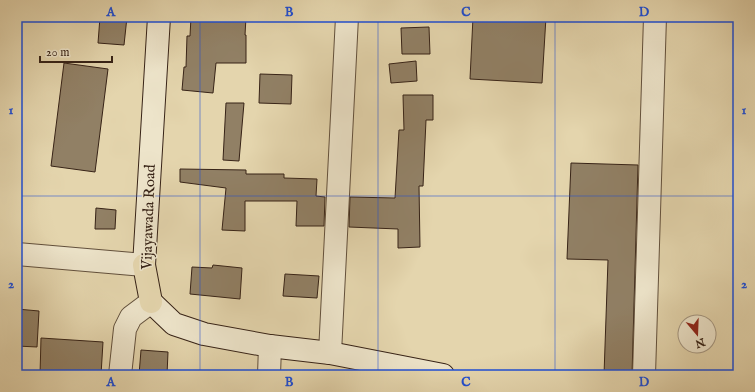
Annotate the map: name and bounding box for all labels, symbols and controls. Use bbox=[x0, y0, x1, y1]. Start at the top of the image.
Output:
text: A bbox=[106, 4, 117, 21]
text: B bbox=[285, 4, 294, 21]
text: C bbox=[461, 4, 471, 21]
text: D bbox=[639, 4, 650, 21]
scale bar bbox=[40, 38, 112, 64]
text: 20 m bbox=[46, 45, 69, 60]
text: 1 bbox=[9, 102, 14, 119]
text: 1 bbox=[742, 102, 747, 119]
street label: Vijayawada Road bbox=[137, 163, 160, 271]
text: 2 bbox=[8, 276, 14, 293]
text: 2 bbox=[741, 276, 747, 293]
north arrow bbox=[677, 314, 717, 354]
text: N bbox=[693, 334, 708, 351]
text: A bbox=[106, 374, 117, 391]
text: B bbox=[285, 374, 294, 391]
text: C bbox=[461, 374, 471, 391]
text: D bbox=[639, 374, 650, 391]

